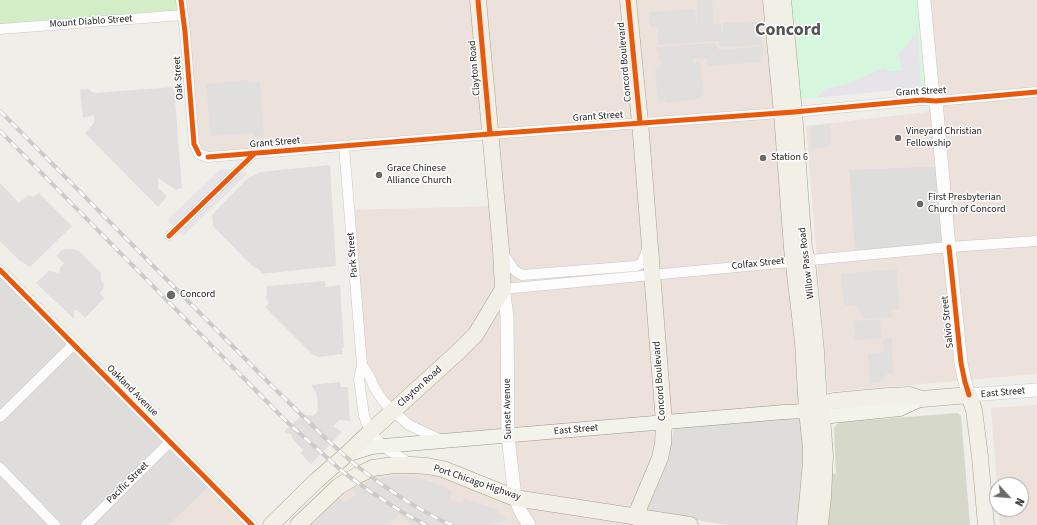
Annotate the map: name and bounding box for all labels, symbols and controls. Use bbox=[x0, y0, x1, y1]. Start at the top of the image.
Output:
street label: Mount Diablo Street bbox=[49, 13, 133, 31]
district label: Concord bbox=[755, 20, 821, 42]
street label: Concord Boulevard bbox=[616, 22, 634, 102]
street label: Clayton Road bbox=[467, 40, 483, 96]
street label: Oak Street bbox=[171, 56, 187, 100]
street label: Grant Street bbox=[896, 85, 946, 99]
street label: Grant Street bbox=[572, 109, 624, 125]
place label: Vineyard Christian Fellowship bbox=[906, 126, 982, 150]
marker: Vineyard Christian Fellowship bbox=[893, 133, 903, 143]
street label: Grant Street bbox=[249, 135, 301, 151]
place label: Station 6 bbox=[771, 152, 808, 164]
marker: Station 6 bbox=[758, 153, 768, 163]
place label: Grace Chinese Alliance Church bbox=[387, 163, 452, 186]
marker: Grace Chinese Alliance Church bbox=[374, 170, 384, 180]
place label: First Presbyterian Church of Concord bbox=[928, 192, 1006, 216]
marker: First Presbyterian Church of Concord bbox=[915, 199, 925, 209]
street label: Willow Pass Road bbox=[797, 226, 817, 300]
street label: Park Street bbox=[345, 232, 361, 278]
street label: Colfax Street bbox=[731, 255, 785, 273]
marker: Concord bbox=[165, 289, 177, 301]
place label: Concord bbox=[180, 289, 215, 301]
street label: Salvio Street bbox=[939, 295, 957, 349]
street label: Concord Boulevard bbox=[651, 341, 669, 421]
street label: Oakland Avenue bbox=[104, 363, 160, 419]
street label: Clayton Road bbox=[395, 364, 445, 410]
street label: Sunset Avenue bbox=[501, 378, 515, 440]
street label: East Street bbox=[980, 385, 1026, 401]
street label: East Street bbox=[553, 422, 599, 438]
street label: Pacific Street bbox=[105, 460, 151, 506]
street label: Port Chicago Highway bbox=[432, 462, 522, 504]
north arrow bbox=[989, 477, 1029, 517]
text: N bbox=[1011, 495, 1028, 509]

